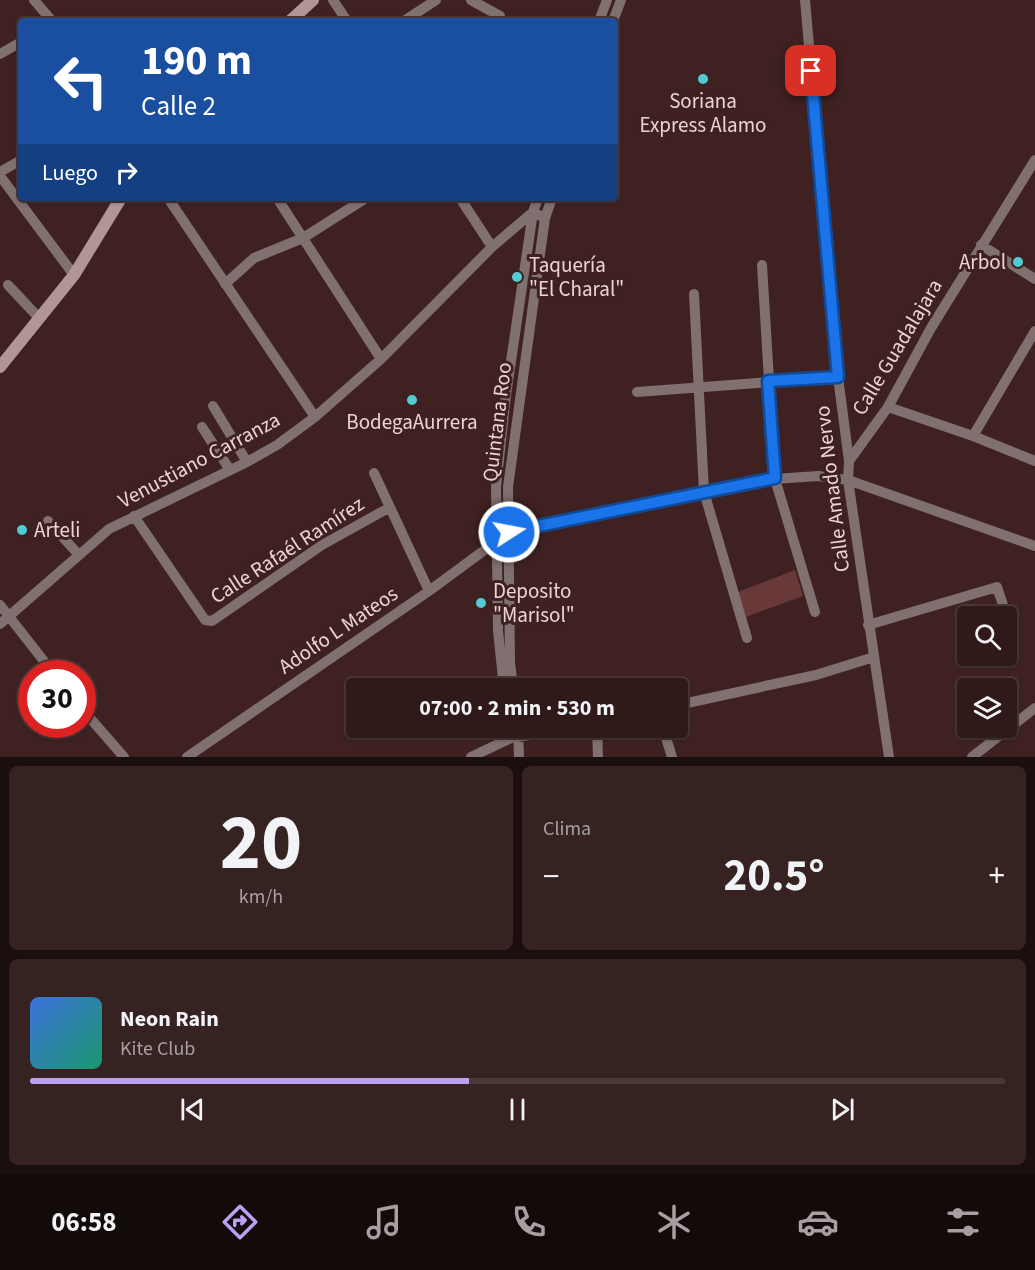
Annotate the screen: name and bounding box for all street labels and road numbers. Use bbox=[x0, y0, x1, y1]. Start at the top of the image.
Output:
street label: Calle Guadalajara bbox=[844, 273, 950, 421]
street label: Quintana Roo bbox=[475, 361, 519, 483]
street label: Calle Amado Nervo bbox=[807, 404, 857, 574]
street label: Venustiano Carranza bbox=[113, 405, 285, 515]
street label: Calle Rafaél Ramírez bbox=[204, 489, 370, 611]
street label: Adolfo L Mateos bbox=[272, 579, 404, 681]

